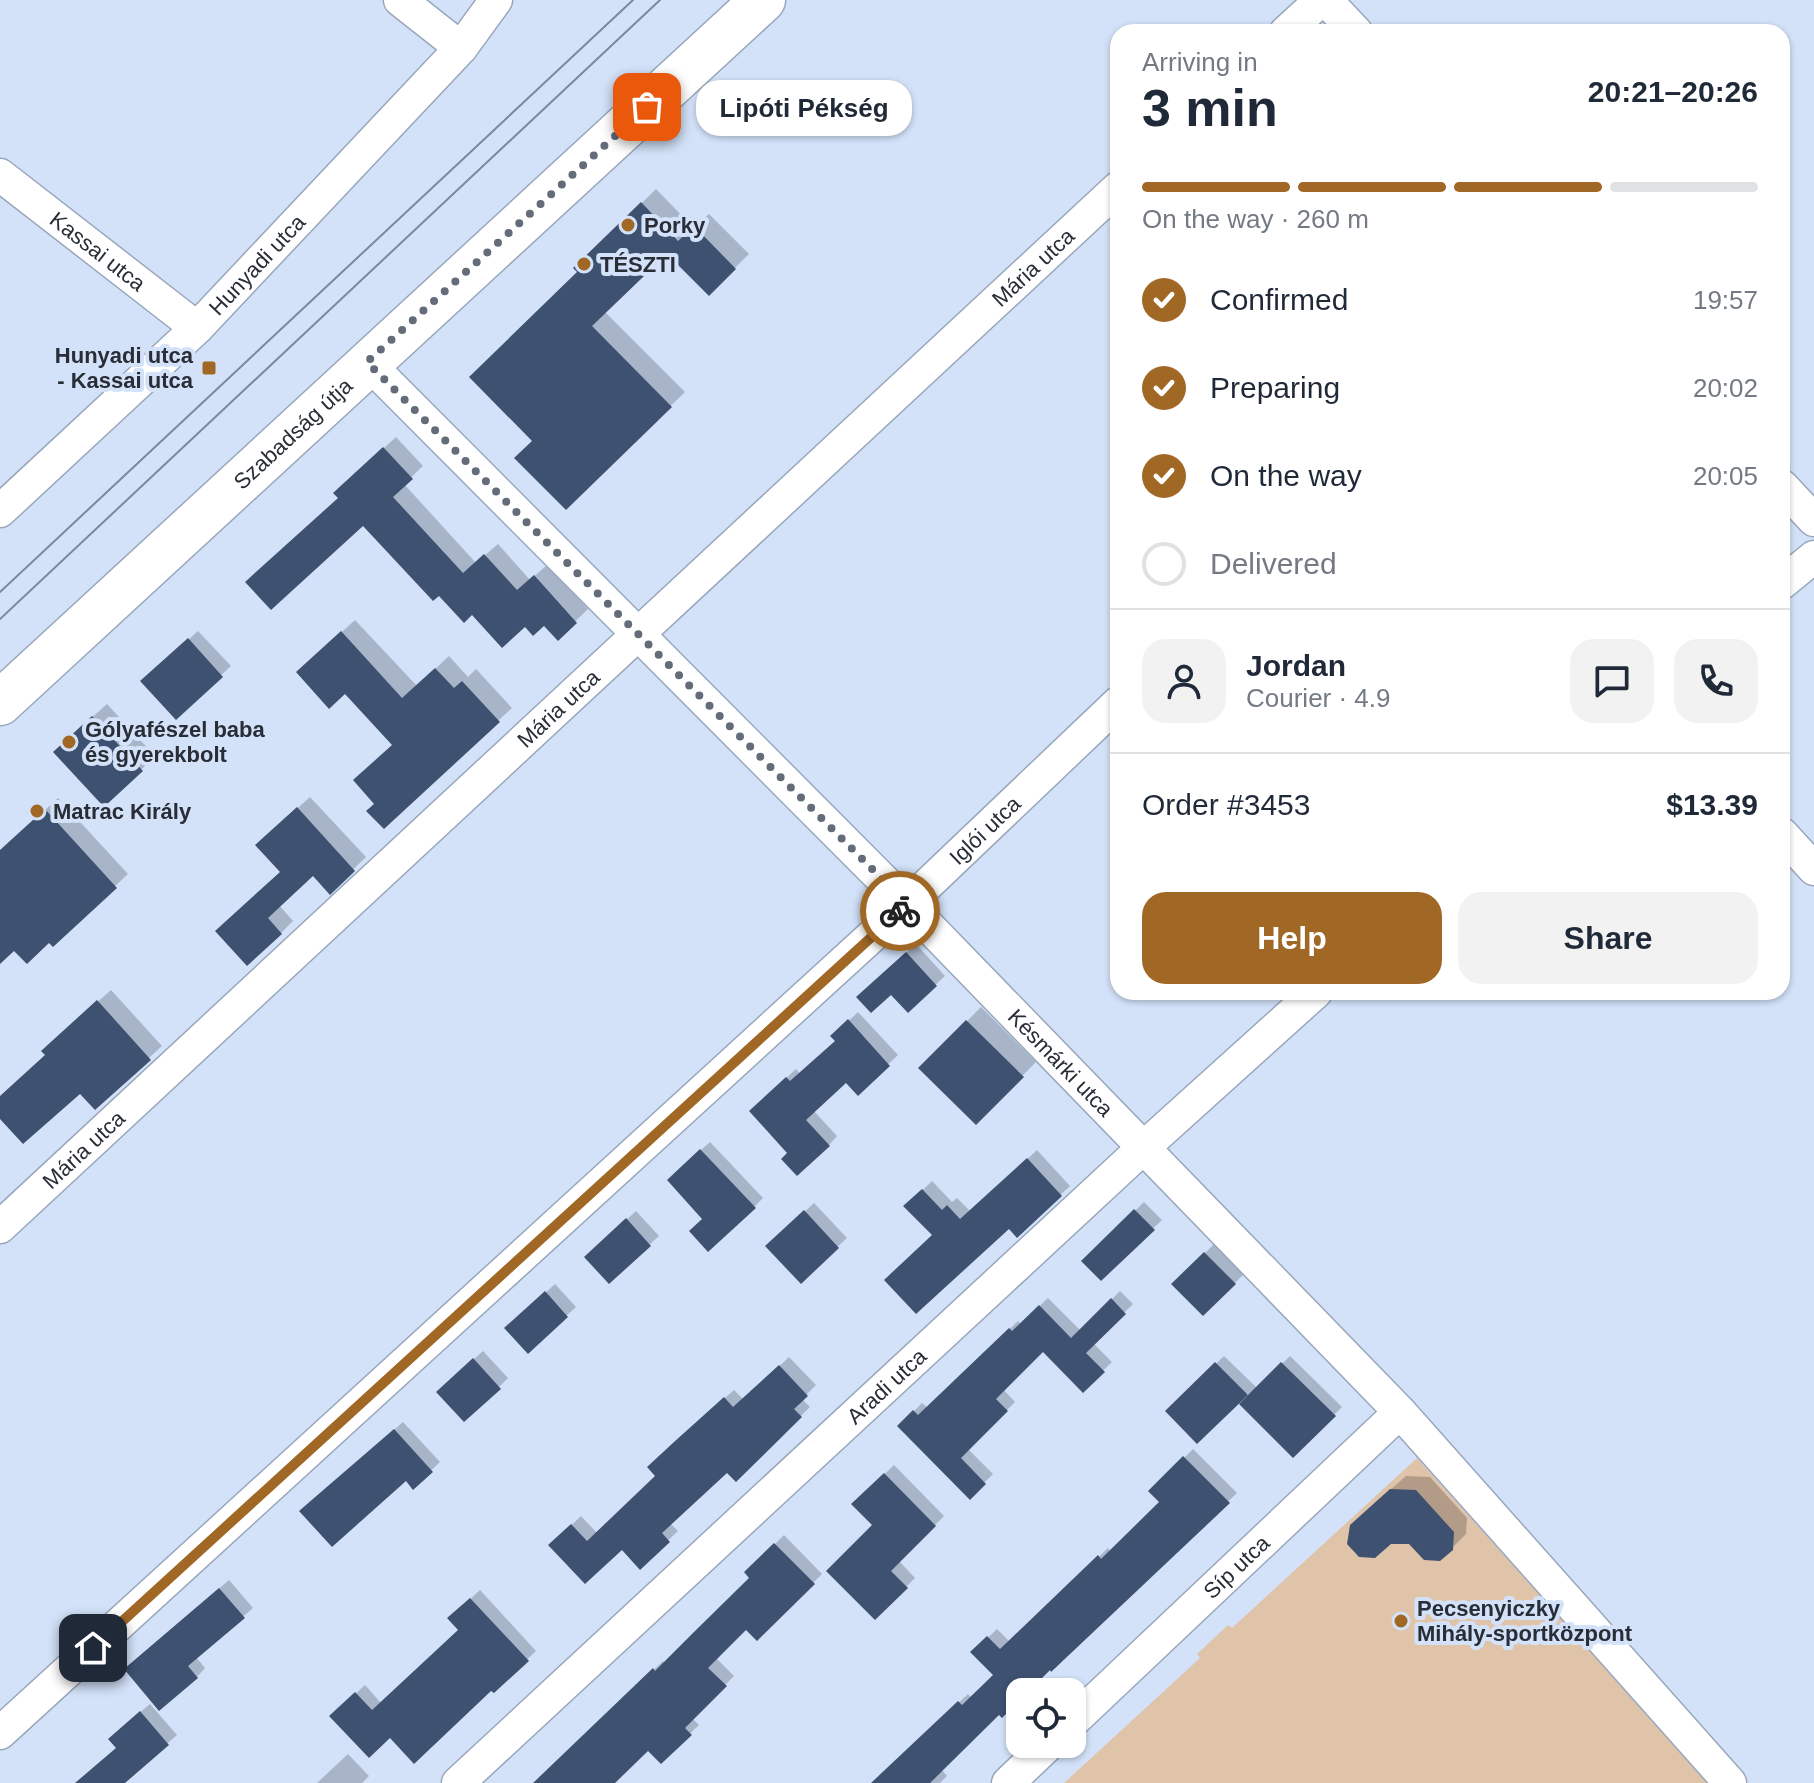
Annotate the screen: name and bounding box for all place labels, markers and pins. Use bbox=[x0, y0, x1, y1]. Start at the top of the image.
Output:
pin bbox=[613, 73, 681, 141]
callout: Lipóti Pékség bbox=[695, 79, 911, 135]
place label: Porky bbox=[644, 213, 706, 238]
marker: Porky bbox=[619, 216, 637, 234]
place label: TÉSZTI bbox=[600, 252, 676, 277]
marker: TÉSZTI bbox=[575, 255, 593, 273]
place label: Hunyadi utca - Kassai utca bbox=[55, 343, 194, 393]
marker: Hunyadi utca - Kassai utca bbox=[200, 359, 218, 377]
place label: Gólyafészel baba és gyerekbolt bbox=[85, 717, 266, 767]
marker: Gólyafészel baba és gyerekbolt bbox=[60, 733, 78, 751]
place label: Matrac Király bbox=[53, 799, 192, 824]
marker: Matrac Király bbox=[28, 802, 46, 820]
place label: Pecsenyiczky Mihály-sportközpont bbox=[1417, 1596, 1633, 1646]
marker: Pecsenyiczky Mihály-sportközpont bbox=[1392, 1612, 1410, 1630]
pin bbox=[59, 1614, 127, 1682]

